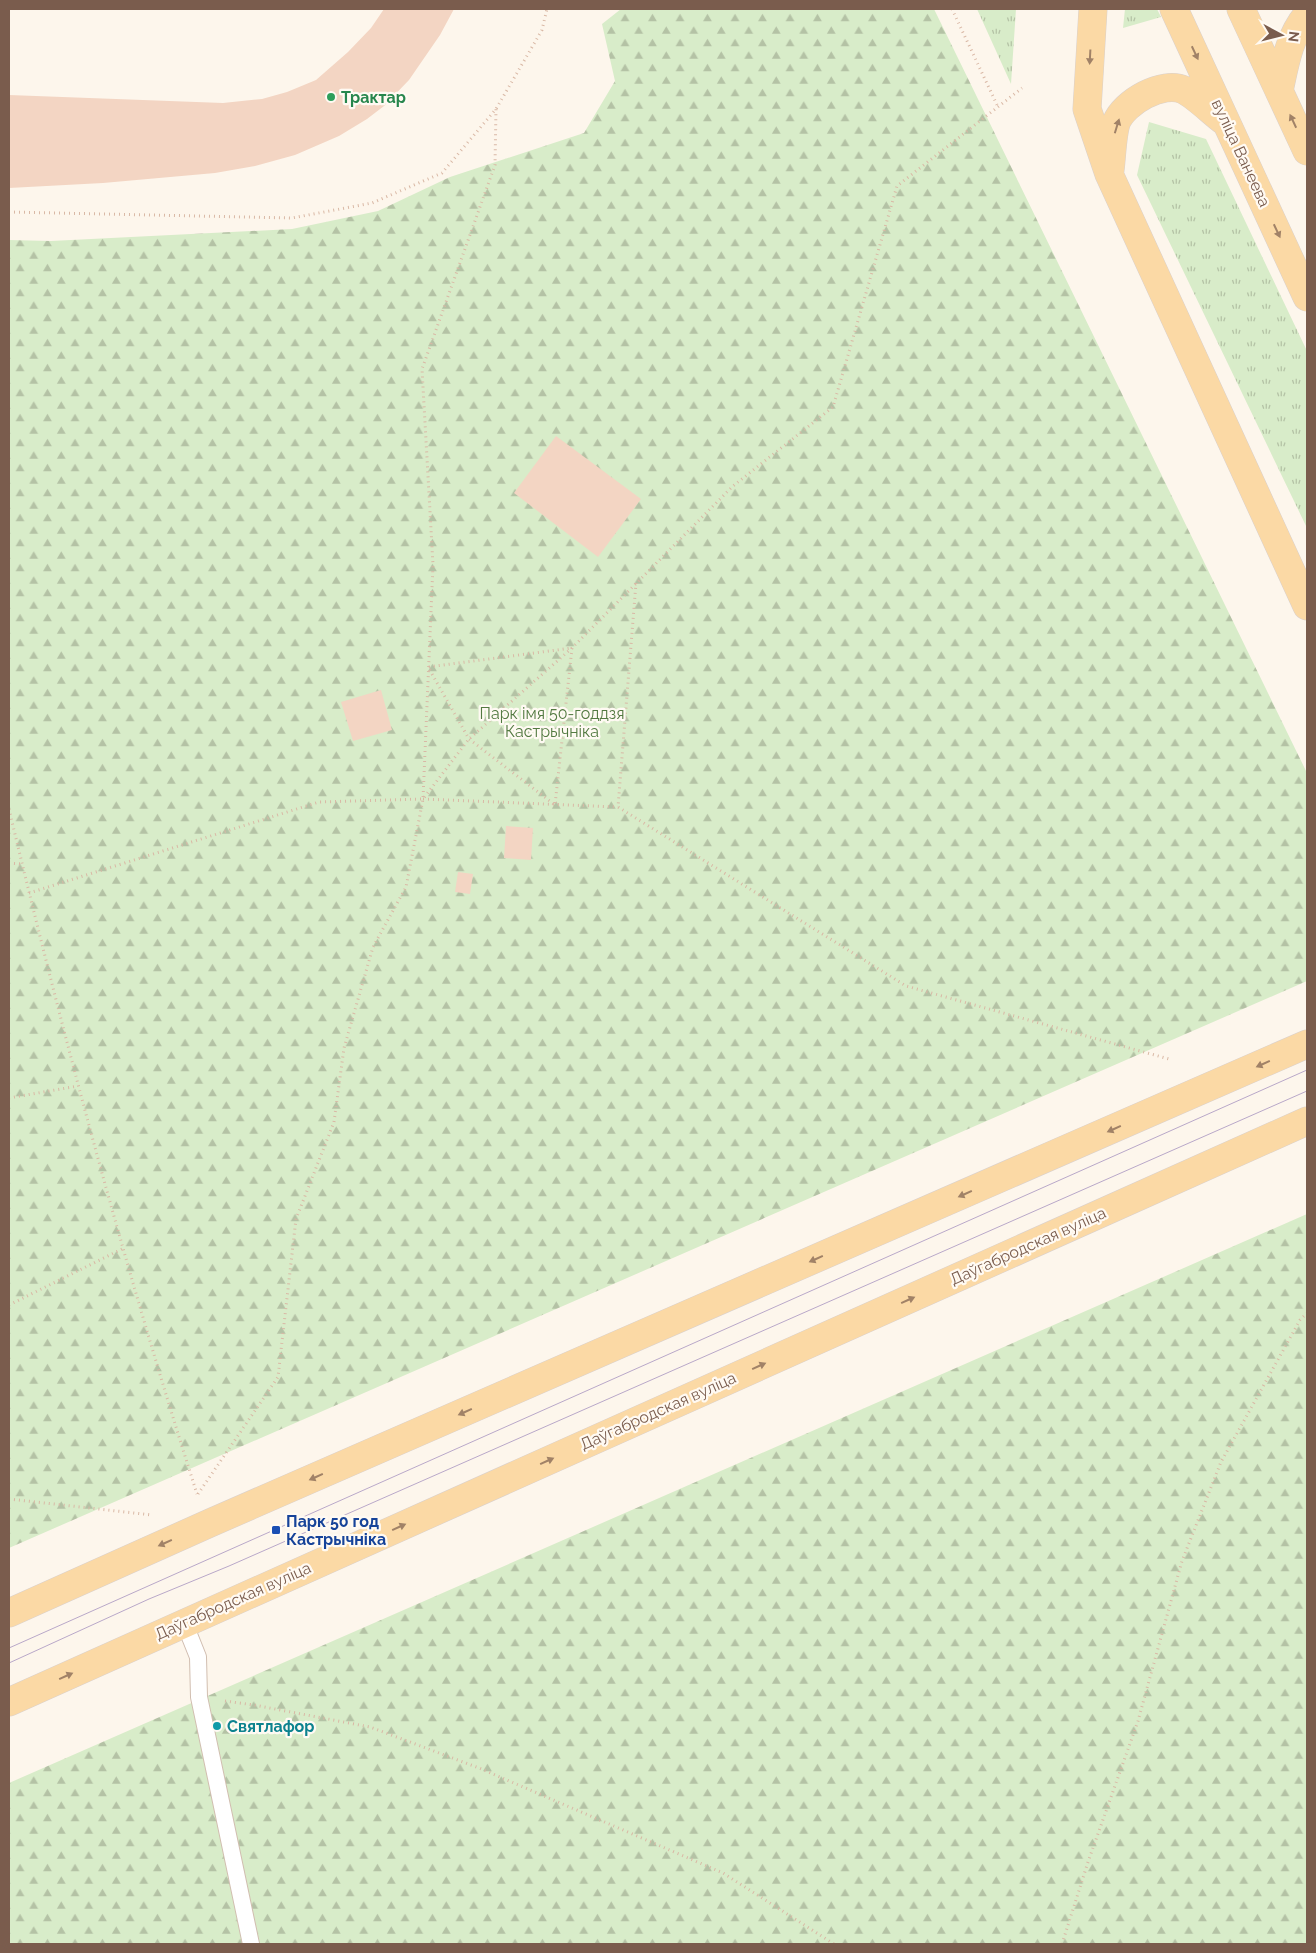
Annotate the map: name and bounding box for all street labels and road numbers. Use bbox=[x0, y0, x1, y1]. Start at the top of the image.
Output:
street label: вуліца Ванеева bbox=[1208, 96, 1274, 210]
street label: Даўгабродская вуліца bbox=[947, 1203, 1109, 1289]
street label: Даўгабродская вуліца bbox=[577, 1368, 739, 1454]
street label: Даўгабродская вуліца bbox=[152, 1558, 314, 1644]

